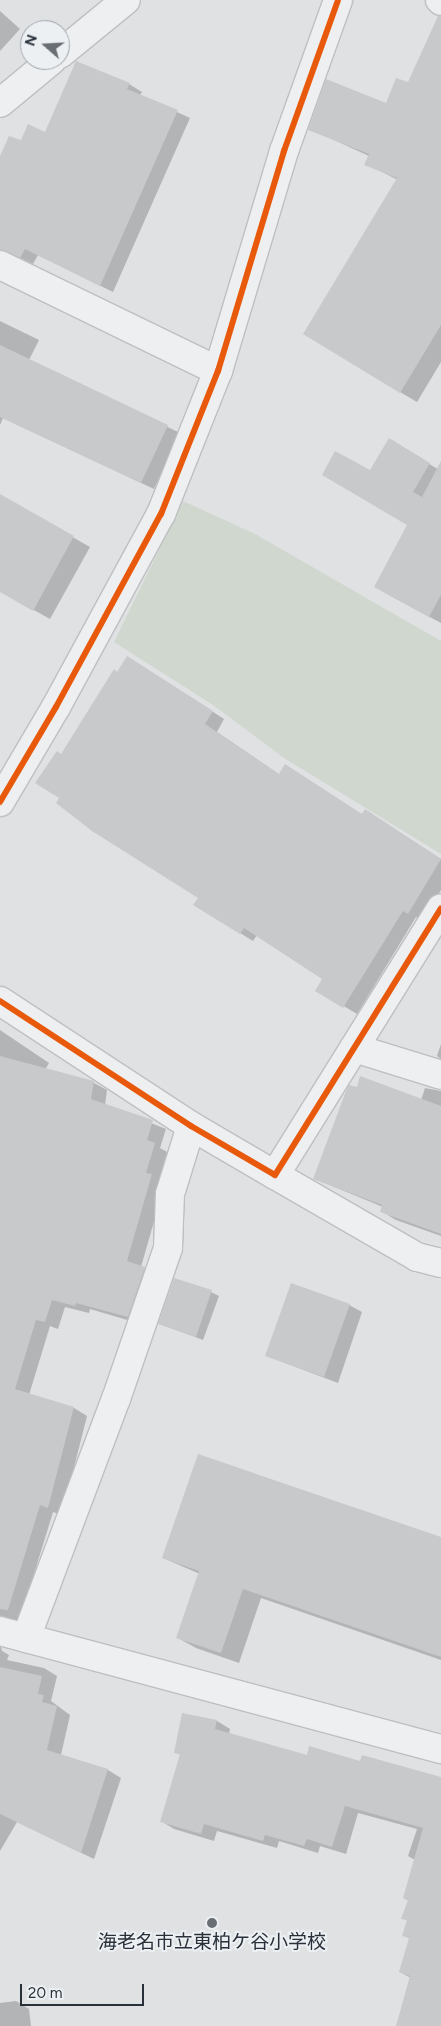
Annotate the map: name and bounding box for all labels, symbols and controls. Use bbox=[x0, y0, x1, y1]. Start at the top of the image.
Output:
north arrow bbox=[20, 20, 70, 70]
text: N bbox=[21, 32, 41, 48]
marker: 海老名市立東柏ケ谷小学校 bbox=[206, 1917, 218, 1929]
place label: 海老名市立東柏ケ谷小学校 bbox=[98, 1931, 326, 1953]
scale bar bbox=[22, 1974, 146, 2006]
text: 20 m bbox=[28, 1984, 62, 2002]

